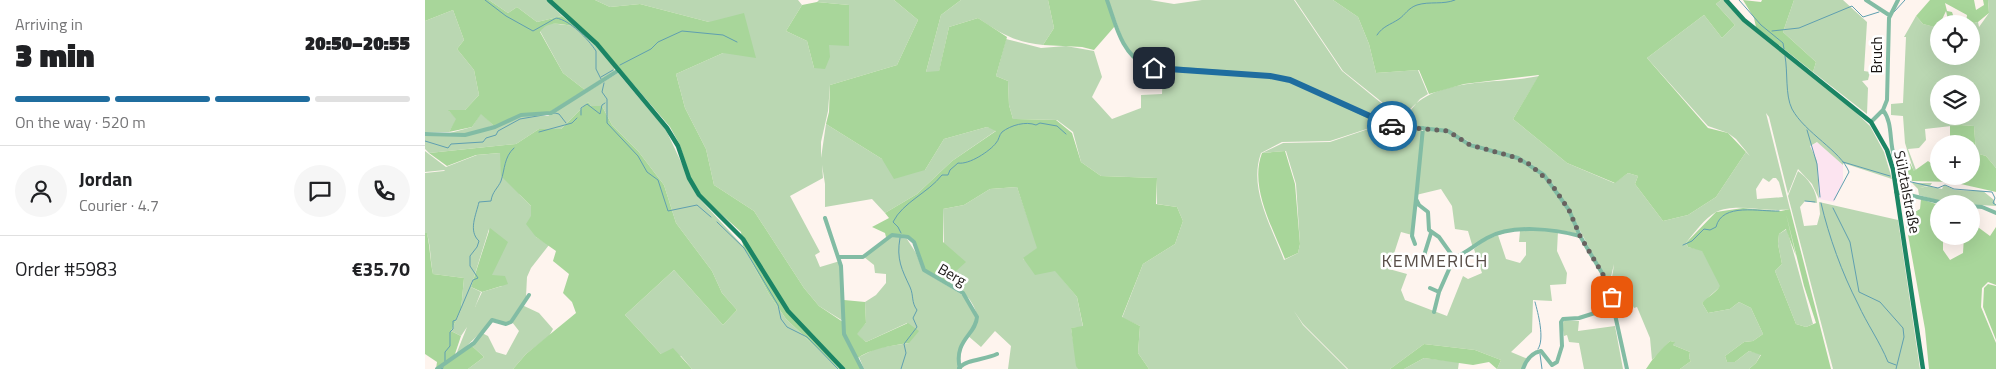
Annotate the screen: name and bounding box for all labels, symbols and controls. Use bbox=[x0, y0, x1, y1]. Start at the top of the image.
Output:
text: Arriving in bbox=[15, 12, 83, 36]
map controls bbox=[1930, 15, 1980, 245]
button: locate bbox=[1930, 15, 1980, 65]
text: 20:50–20:55 bbox=[305, 28, 410, 57]
text: 3 min bbox=[15, 31, 95, 79]
street label: Bruch bbox=[1865, 37, 1888, 74]
pin bbox=[1133, 47, 1175, 89]
icon: home bbox=[1140, 54, 1168, 82]
button: layers bbox=[1930, 75, 1980, 125]
courier bbox=[1367, 101, 1417, 151]
text: On the way · 520 m bbox=[15, 110, 146, 134]
icon: car bbox=[1378, 112, 1406, 140]
button: + bbox=[1930, 135, 1980, 185]
street label: Sülztalstraße bbox=[1888, 149, 1927, 235]
text: Jordan bbox=[79, 164, 132, 193]
button: person bbox=[15, 165, 67, 217]
button: chat bbox=[294, 165, 346, 217]
button: phone bbox=[358, 165, 410, 217]
text: Courier · 4.7 bbox=[79, 193, 159, 217]
button: − bbox=[1930, 195, 1980, 245]
district label: KEMMERICH bbox=[1382, 247, 1488, 274]
text: Order #5983 bbox=[15, 254, 117, 283]
text: €35.70 bbox=[352, 254, 410, 283]
street label: Berg bbox=[934, 257, 971, 292]
pin bbox=[1591, 276, 1633, 318]
icon: bag bbox=[1598, 283, 1626, 311]

